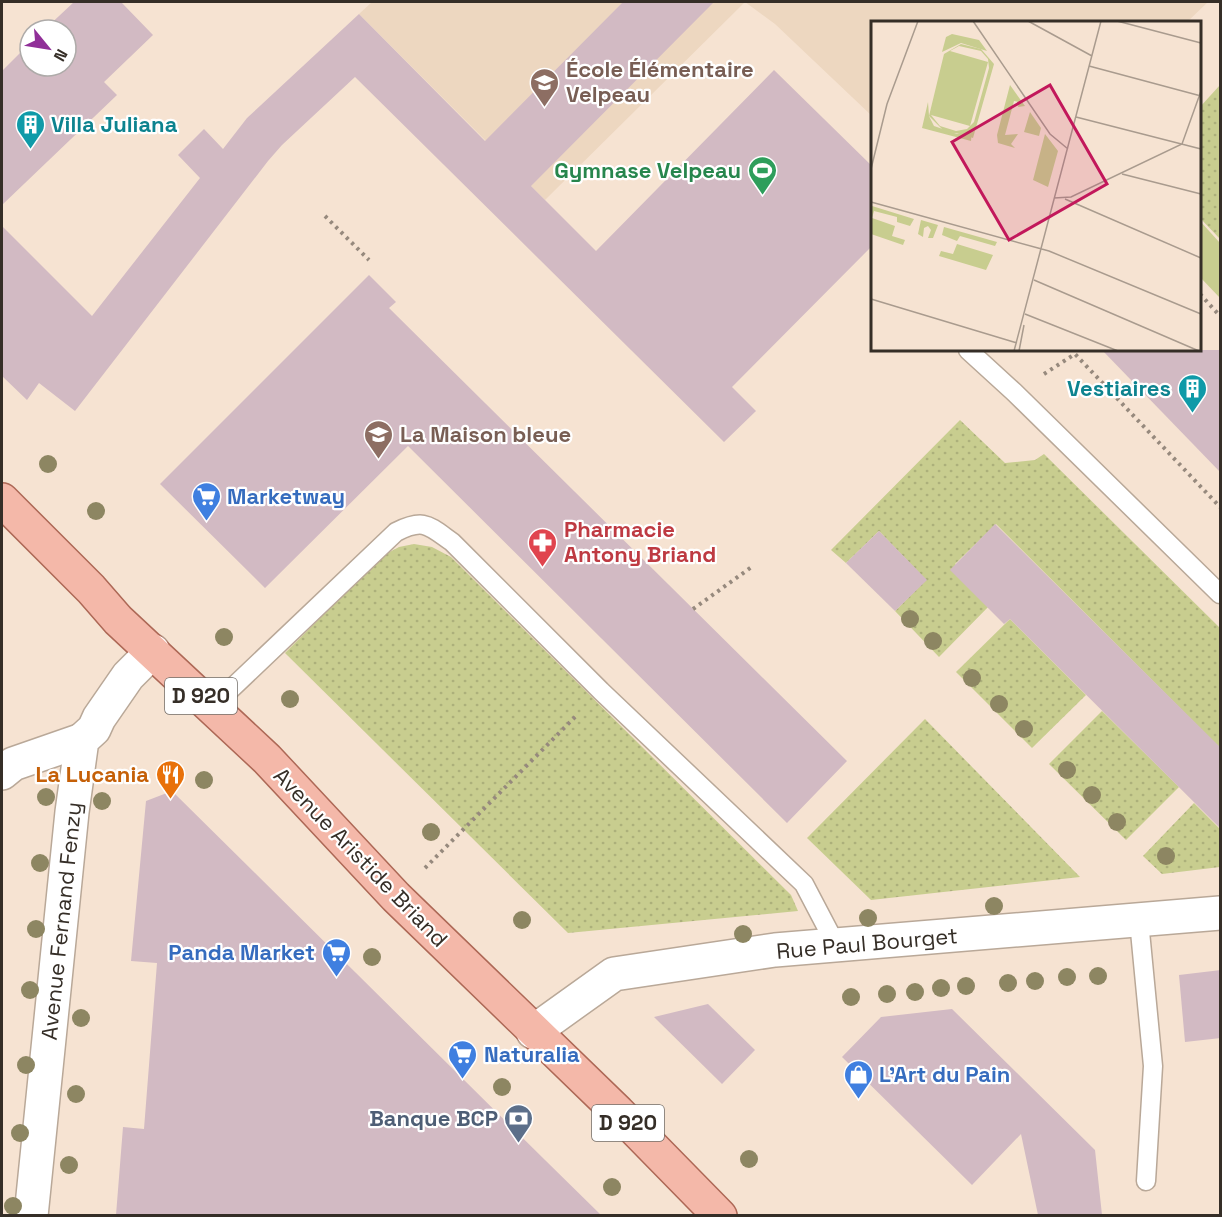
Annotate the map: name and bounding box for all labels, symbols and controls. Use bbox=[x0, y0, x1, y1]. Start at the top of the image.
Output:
north arrow bbox=[18, 18, 78, 78]
inset map bbox=[871, 21, 1201, 351]
text: N bbox=[49, 45, 72, 65]
place label: École Élémentaire Velpeau bbox=[566, 55, 754, 108]
school or university icon: École Élémentaire Velpeau bbox=[529, 66, 561, 108]
building icon: Villa Juliana bbox=[14, 108, 46, 150]
place label: Villa Juliana bbox=[51, 110, 178, 138]
sports icon: Gymnase Velpeau bbox=[746, 154, 778, 196]
place label: Gymnase Velpeau bbox=[554, 156, 741, 184]
building icon: Vestiaires bbox=[1176, 372, 1208, 414]
place label: Vestiaires bbox=[1067, 374, 1171, 402]
school or university icon: La Maison bleue bbox=[363, 418, 395, 460]
place label: La Maison bleue bbox=[400, 420, 571, 448]
supermarket icon: Marketway bbox=[190, 480, 222, 522]
place label: Marketway bbox=[227, 482, 345, 510]
place label: Pharmacie Antony Briand bbox=[564, 515, 716, 568]
pharmacy icon: Pharmacie Antony Briand bbox=[527, 526, 559, 568]
road number: D 920 bbox=[165, 678, 237, 714]
restaurant icon: La Lucania bbox=[154, 758, 186, 800]
place label: La Lucania bbox=[36, 760, 149, 788]
street label: Avenue Aristide Briand bbox=[268, 761, 454, 953]
street label: Avenue Fernand Fenzy bbox=[35, 801, 87, 1041]
street label: Rue Paul Bourget bbox=[775, 921, 959, 965]
supermarket icon: Panda Market bbox=[320, 936, 352, 978]
place label: Panda Market bbox=[168, 938, 315, 966]
supermarket icon: Naturalia bbox=[447, 1038, 479, 1080]
place label: Naturalia bbox=[484, 1040, 580, 1068]
shop icon: L'Art du Pain bbox=[842, 1058, 874, 1100]
place label: L'Art du Pain bbox=[879, 1060, 1010, 1088]
bank icon: Banque BCP bbox=[503, 1102, 535, 1144]
place label: Banque BCP bbox=[369, 1104, 498, 1132]
road number: D 920 bbox=[592, 1105, 664, 1141]

